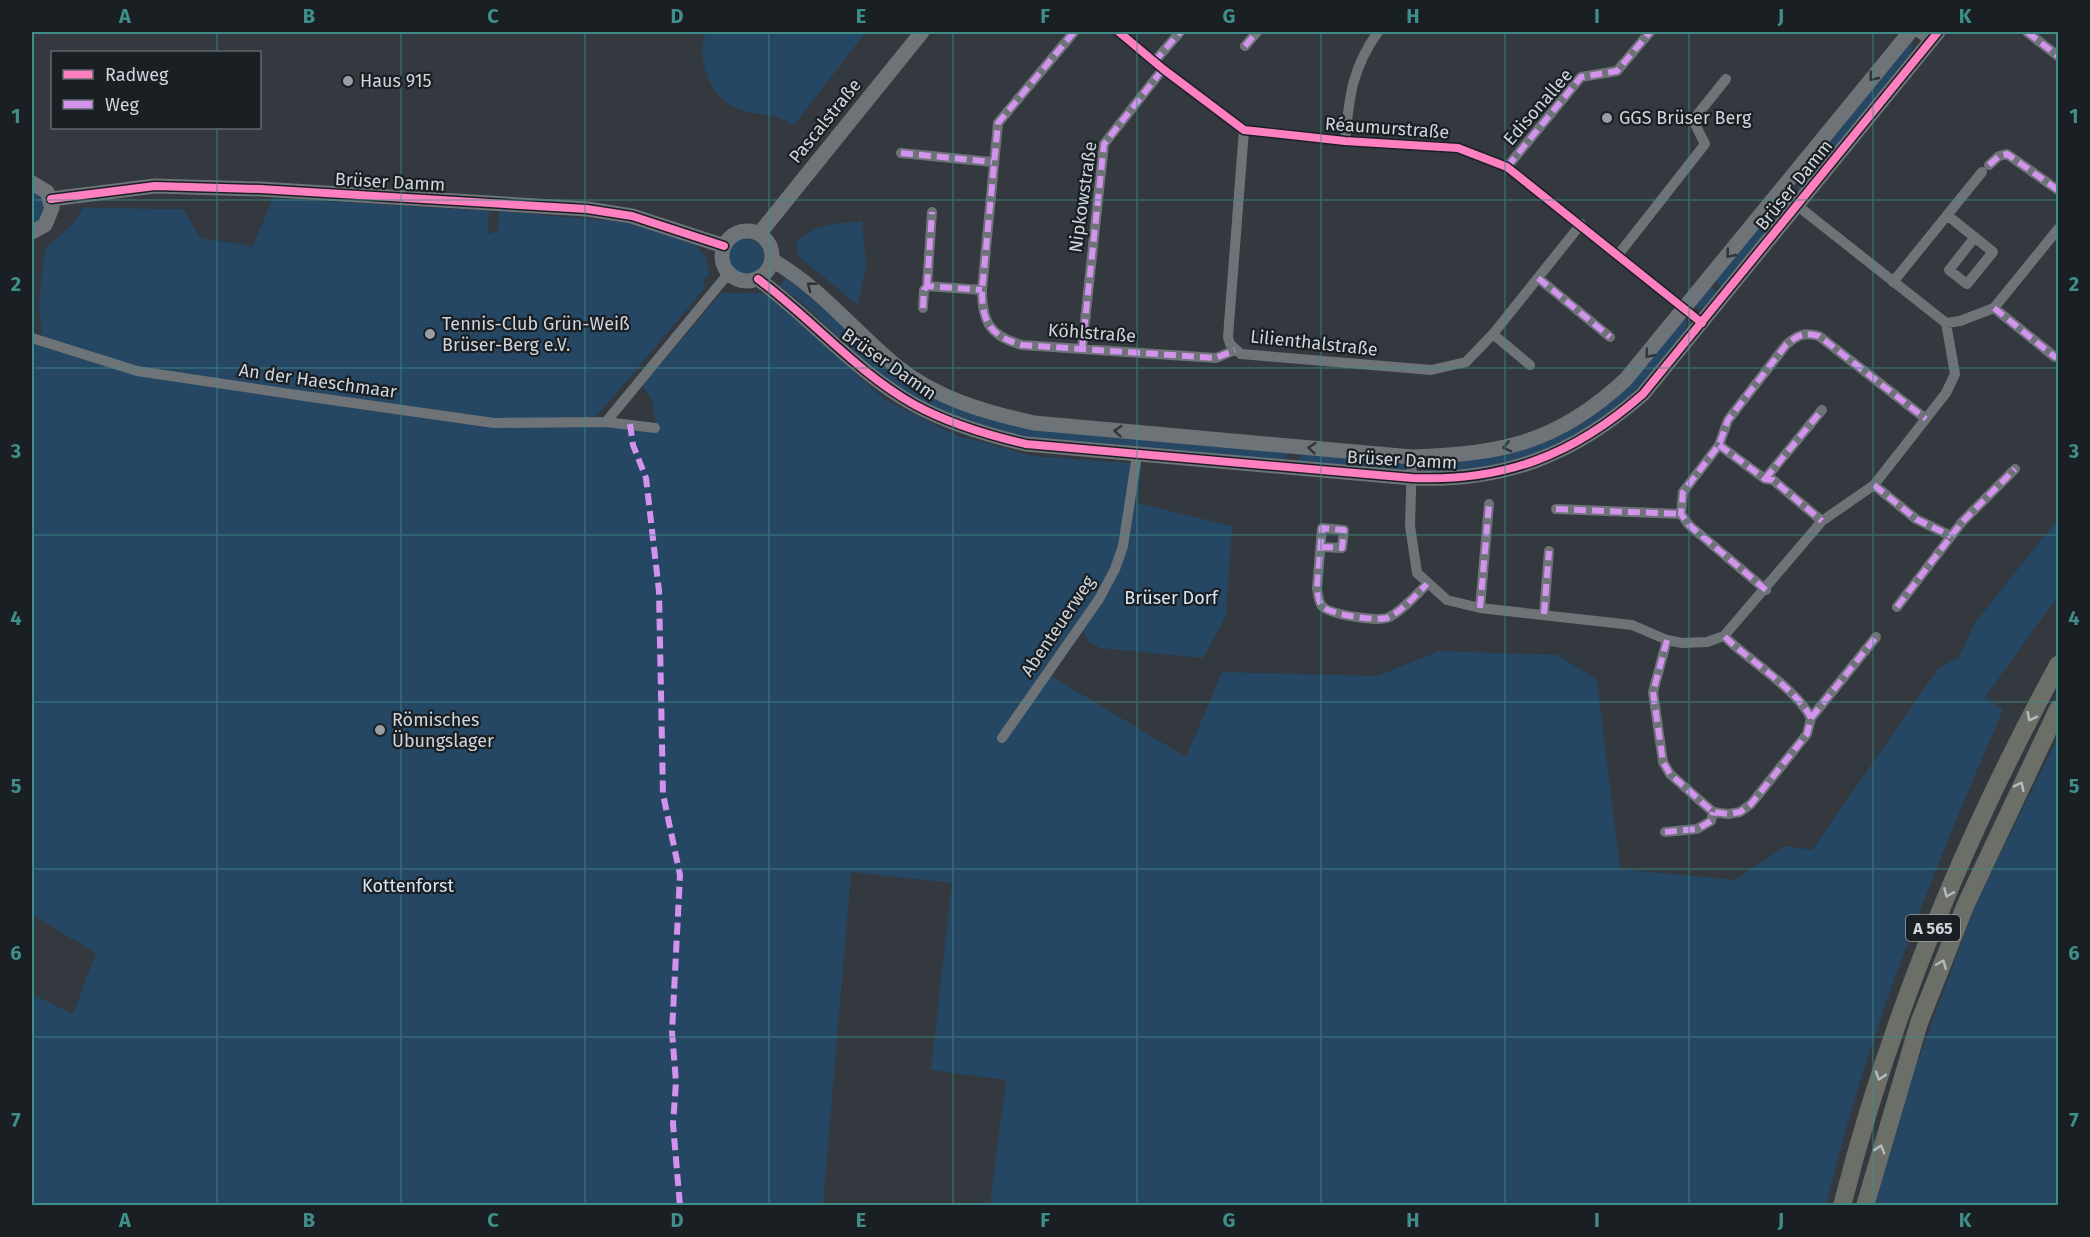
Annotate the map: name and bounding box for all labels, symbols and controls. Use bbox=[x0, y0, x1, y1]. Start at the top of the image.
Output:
text: A bbox=[118, 4, 132, 28]
text: B bbox=[303, 4, 315, 28]
text: C bbox=[487, 4, 499, 28]
text: D bbox=[670, 4, 684, 28]
text: E bbox=[856, 4, 866, 28]
text: F bbox=[1040, 4, 1050, 28]
text: G bbox=[1223, 4, 1235, 28]
text: H bbox=[1406, 4, 1420, 28]
text: I bbox=[1594, 4, 1600, 28]
text: J bbox=[1777, 4, 1784, 28]
text: K bbox=[1959, 4, 1972, 28]
legend bbox=[51, 51, 261, 129]
text: Radweg bbox=[105, 64, 169, 86]
street label: Edisonallee bbox=[1499, 64, 1577, 150]
place label: Haus 915 bbox=[360, 70, 432, 92]
one-way arrow bbox=[1869, 70, 1880, 81]
marker: Haus 915 bbox=[341, 74, 355, 88]
street label: Pascalstraße bbox=[784, 74, 866, 168]
text: Weg bbox=[105, 94, 139, 116]
text: 1 bbox=[11, 104, 21, 128]
text: 1 bbox=[2069, 104, 2079, 128]
place label: GGS Brüser Berg bbox=[1619, 107, 1752, 129]
marker: GGS Brüser Berg bbox=[1600, 111, 1614, 125]
street label: Réaumurstraße bbox=[1324, 113, 1450, 143]
street label: Brüser Damm bbox=[1751, 135, 1837, 235]
street label: Nipkowstraße bbox=[1064, 140, 1102, 254]
street label: Brüser Damm bbox=[334, 168, 446, 196]
one-way arrow bbox=[1727, 247, 1738, 258]
text: 2 bbox=[11, 272, 21, 296]
text: 2 bbox=[2069, 272, 2079, 296]
one-way arrow bbox=[806, 283, 817, 294]
place label: Tennis-Club Grün-Weiß Brüser-Berg e.V. bbox=[442, 313, 630, 356]
street label: Köhlstraße bbox=[1047, 319, 1137, 347]
street label: Brüser Damm bbox=[837, 323, 941, 405]
street label: Lilienthalstraße bbox=[1249, 325, 1379, 361]
marker: Tennis-Club Grün-Weiß Brüser-Berg e.V. bbox=[423, 327, 437, 341]
one-way arrow bbox=[1645, 347, 1656, 358]
street label: An der Haeschmaar bbox=[238, 359, 398, 403]
one-way arrow bbox=[1114, 425, 1123, 438]
text: 3 bbox=[10, 439, 21, 463]
text: 3 bbox=[2068, 439, 2079, 463]
one-way arrow bbox=[1502, 440, 1512, 453]
one-way arrow bbox=[1308, 442, 1317, 455]
street label: Brüser Damm bbox=[1346, 446, 1458, 474]
street label: Abenteuerweg bbox=[1016, 571, 1100, 681]
park label: Brüser Dorf bbox=[1124, 587, 1220, 609]
text: 4 bbox=[10, 606, 22, 630]
text: 4 bbox=[2068, 606, 2080, 630]
place label: Römisches Übungslager bbox=[392, 709, 494, 752]
one-way arrow bbox=[2027, 710, 2038, 721]
marker: Römisches Übungslager bbox=[373, 723, 387, 737]
text: 5 bbox=[11, 774, 22, 798]
text: 5 bbox=[2069, 774, 2080, 798]
one-way arrow bbox=[2013, 781, 2025, 792]
park label: Kottenforst bbox=[362, 875, 454, 897]
one-way arrow bbox=[1943, 887, 1955, 898]
road number: A 565 bbox=[1906, 915, 1960, 941]
text: 6 bbox=[10, 941, 22, 965]
text: 6 bbox=[2068, 941, 2080, 965]
one-way arrow bbox=[1935, 960, 1947, 971]
one-way arrow bbox=[1875, 1070, 1888, 1081]
text: 7 bbox=[11, 1108, 21, 1132]
text: 7 bbox=[2069, 1108, 2079, 1132]
one-way arrow bbox=[1873, 1144, 1885, 1155]
text: A bbox=[118, 1208, 132, 1232]
text: B bbox=[303, 1208, 315, 1232]
text: C bbox=[487, 1208, 499, 1232]
text: D bbox=[670, 1208, 684, 1232]
text: E bbox=[856, 1208, 866, 1232]
text: F bbox=[1040, 1208, 1050, 1232]
text: G bbox=[1223, 1208, 1235, 1232]
text: H bbox=[1406, 1208, 1420, 1232]
text: I bbox=[1594, 1208, 1600, 1232]
text: J bbox=[1777, 1208, 1784, 1232]
text: K bbox=[1959, 1208, 1972, 1232]

